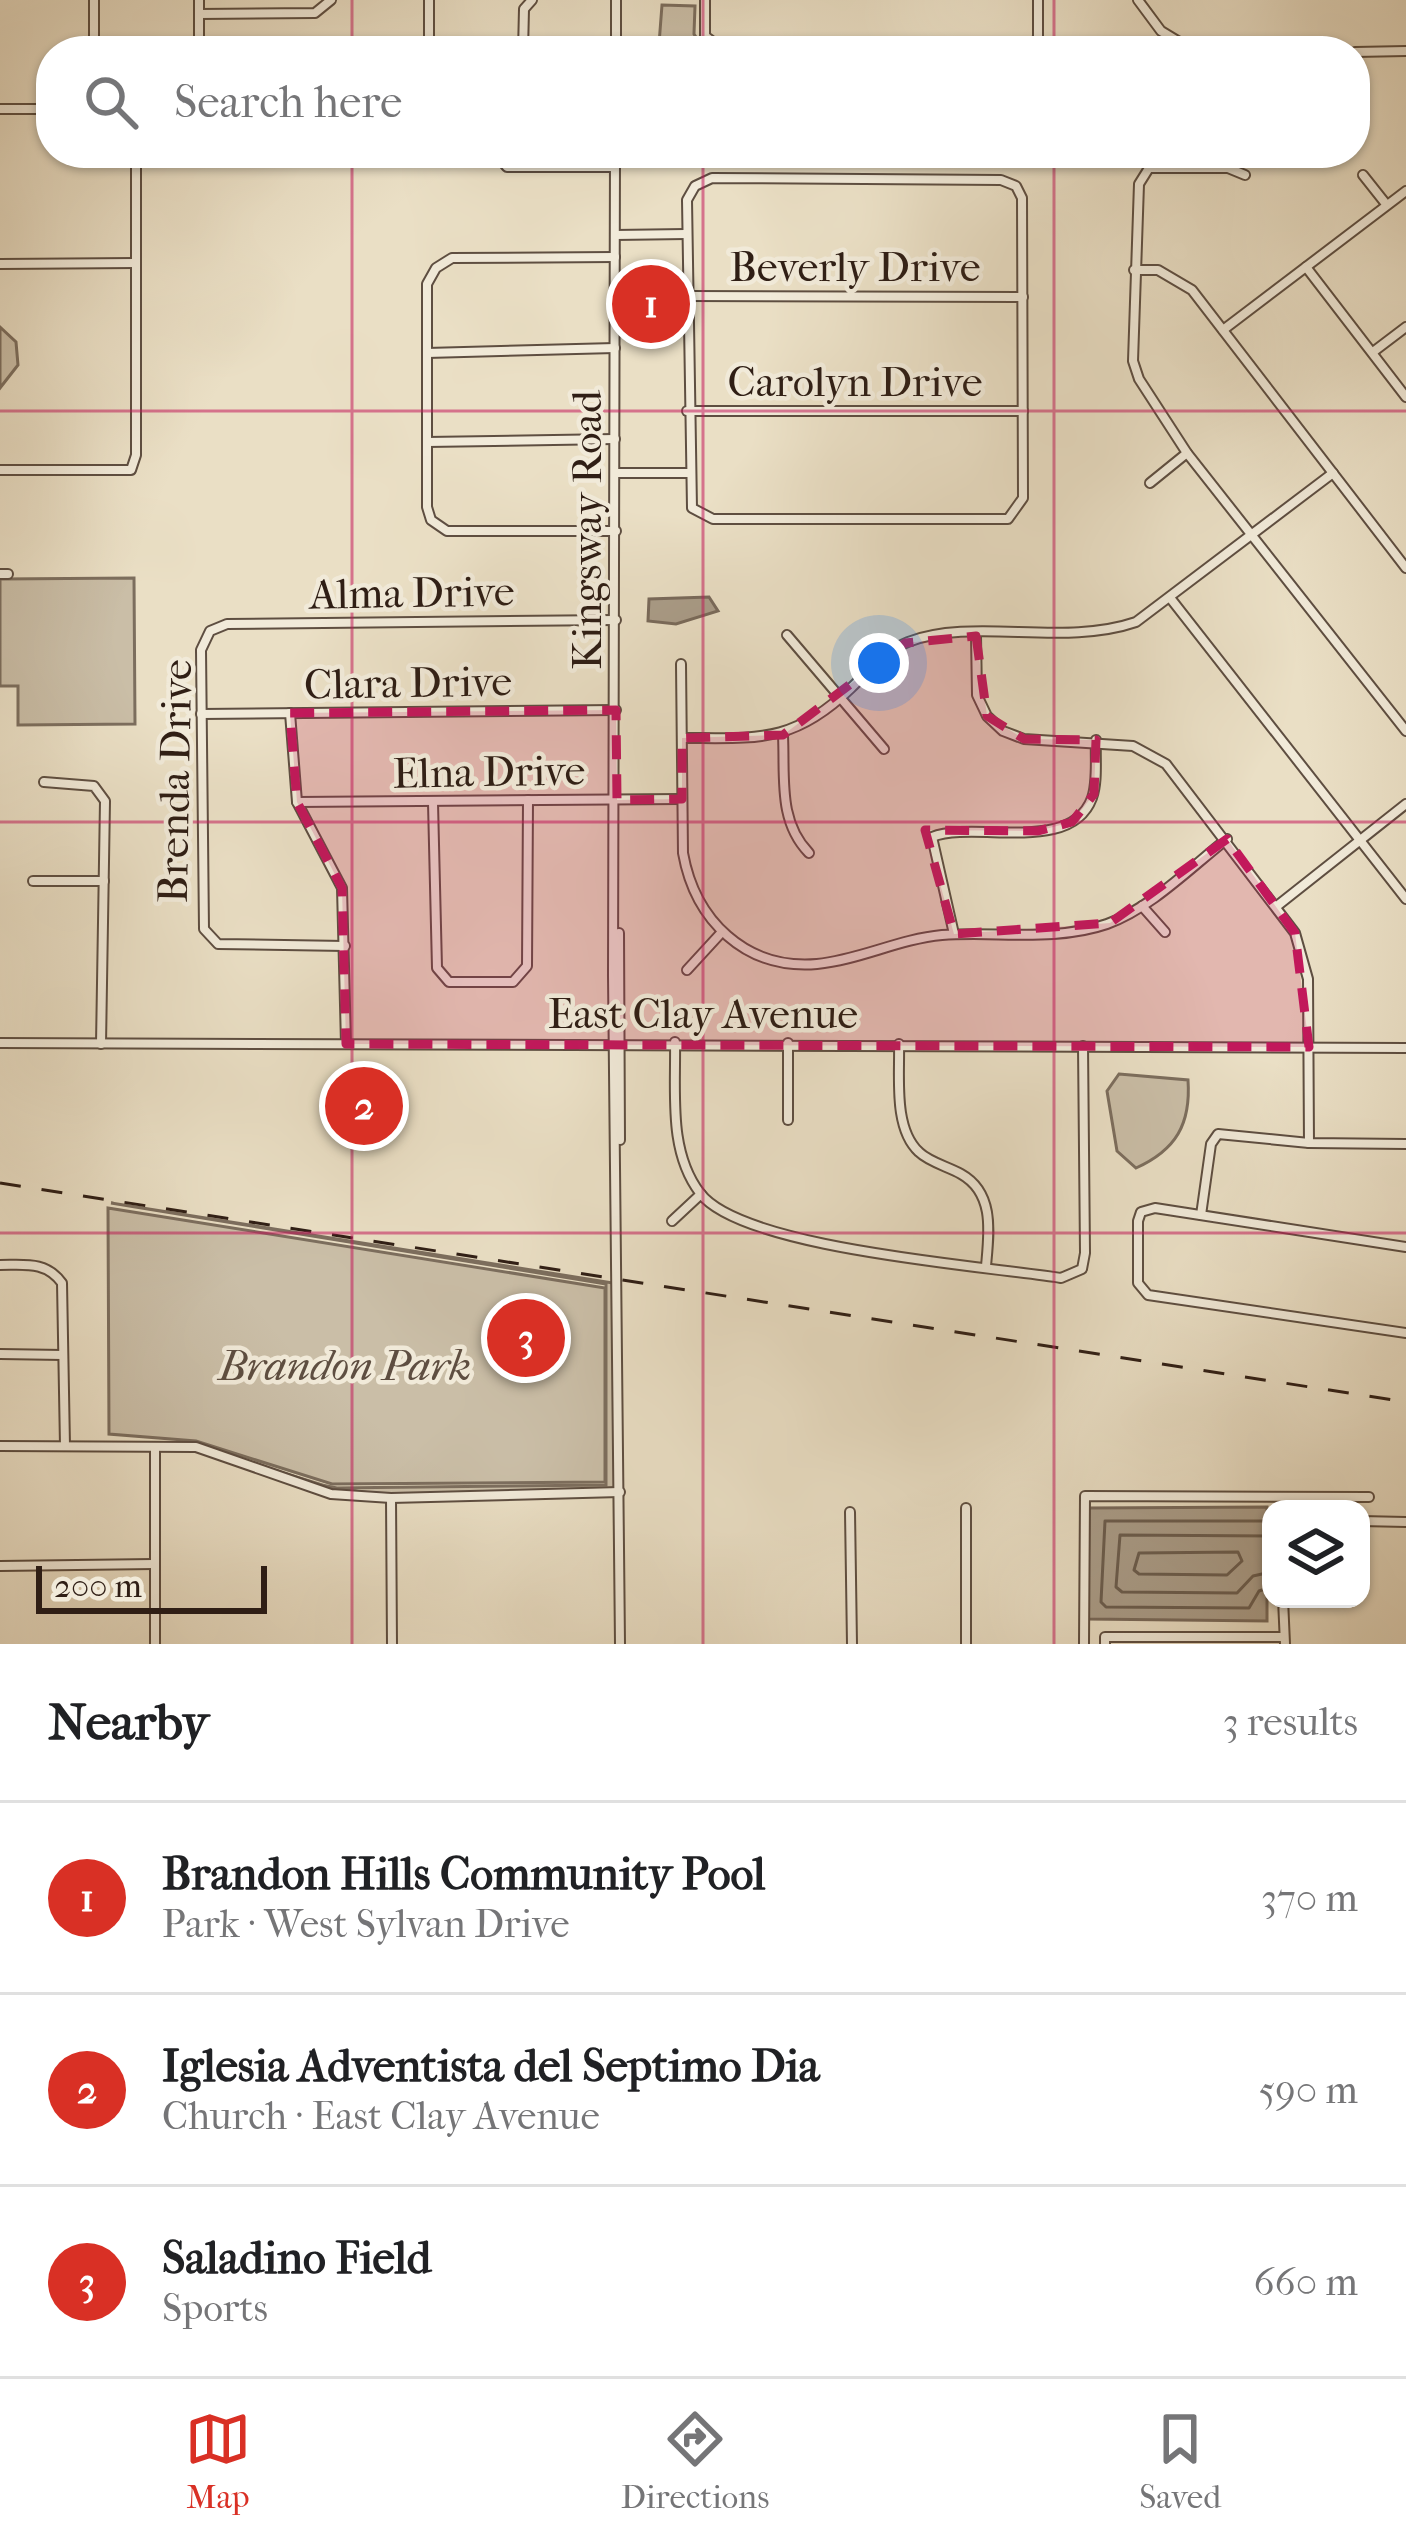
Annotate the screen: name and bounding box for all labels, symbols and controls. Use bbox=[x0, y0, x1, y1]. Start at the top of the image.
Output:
search box bbox=[36, 36, 1370, 168]
icon: search bbox=[78, 69, 144, 135]
text: Search here bbox=[174, 76, 402, 129]
street label: Beverly Drive bbox=[730, 243, 980, 292]
pin: 1 bbox=[612, 259, 690, 349]
street label: Carolyn Drive bbox=[727, 358, 983, 407]
street label: Kingsway Road bbox=[563, 389, 612, 670]
street label: Alma Drive bbox=[307, 567, 515, 620]
your location bbox=[849, 633, 909, 693]
street label: Clara Drive bbox=[304, 657, 513, 710]
street label: Brenda Drive bbox=[149, 659, 202, 903]
street label: Elna Drive bbox=[392, 746, 586, 799]
street label: East Clay Avenue bbox=[548, 990, 858, 1039]
pin: 2 bbox=[325, 1061, 403, 1151]
pin: 3 bbox=[487, 1293, 565, 1383]
park label: Brandon Park bbox=[217, 1342, 471, 1391]
map controls bbox=[1262, 1500, 1370, 1608]
button: layers bbox=[1262, 1500, 1370, 1608]
scale bar bbox=[36, 1560, 267, 1613]
text: 200 m bbox=[54, 1567, 142, 1606]
text: Nearby bbox=[48, 1692, 209, 1752]
text: 3 results bbox=[1223, 1699, 1358, 1745]
text: Brandon Hills Community Pool bbox=[162, 1848, 765, 1901]
text: 1 bbox=[80, 1875, 94, 1921]
text: 370 m bbox=[1261, 1875, 1358, 1921]
text: Park · West Sylvan Drive bbox=[162, 1901, 570, 1947]
text: Iglesia Adventista del Septimo Dia bbox=[162, 2040, 820, 2093]
text: 2 bbox=[77, 2067, 97, 2113]
text: 590 m bbox=[1258, 2067, 1358, 2113]
text: Church · East Clay Avenue bbox=[162, 2093, 600, 2139]
text: Saladino Field bbox=[162, 2232, 431, 2285]
text: 3 bbox=[79, 2259, 95, 2305]
text: 660 m bbox=[1253, 2259, 1358, 2305]
text: Sports bbox=[162, 2285, 268, 2331]
tab: Map bbox=[185, 2406, 251, 2517]
tab: Directions bbox=[621, 2406, 769, 2517]
tab: Saved bbox=[1139, 2406, 1221, 2517]

